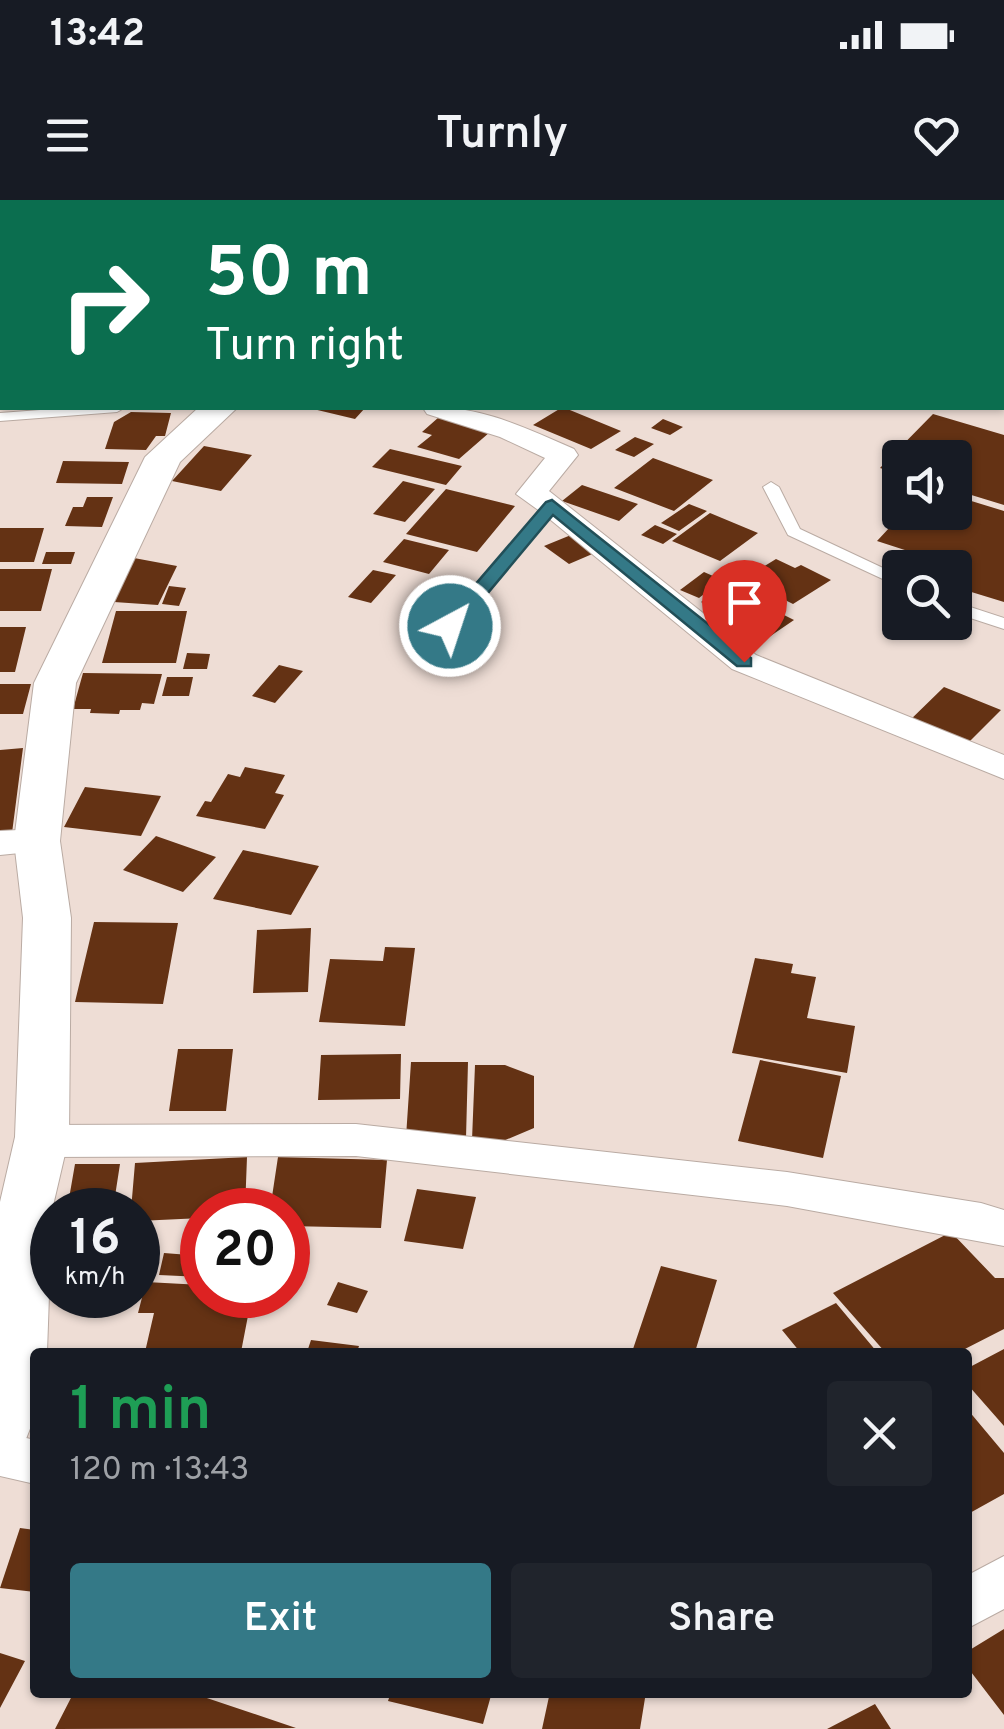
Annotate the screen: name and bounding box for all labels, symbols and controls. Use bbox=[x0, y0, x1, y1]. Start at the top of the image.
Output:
text: 13:42 bbox=[50, 11, 145, 60]
text: Turnly bbox=[436, 107, 568, 164]
icon: menu bbox=[40, 108, 95, 163]
icon: heart bbox=[909, 108, 964, 163]
text: 50 m bbox=[205, 232, 372, 321]
icon: right bbox=[40, 240, 170, 370]
text: Turn right bbox=[205, 319, 404, 376]
map controls bbox=[882, 440, 972, 640]
button: sound bbox=[882, 440, 972, 530]
button: search bbox=[882, 550, 972, 640]
pin bbox=[702, 560, 787, 663]
position arrow bbox=[398, 574, 502, 678]
icon: arrive bbox=[717, 575, 772, 630]
speed limit sign: 20 bbox=[180, 1188, 310, 1318]
text: 16 bbox=[70, 1209, 120, 1272]
text: km/h bbox=[65, 1262, 125, 1294]
text: 1 min bbox=[70, 1375, 211, 1451]
button: close bbox=[827, 1381, 932, 1486]
text: 120 m · 13:43 bbox=[70, 1451, 249, 1491]
button: Exit bbox=[70, 1563, 491, 1678]
button: Share bbox=[511, 1563, 932, 1678]

